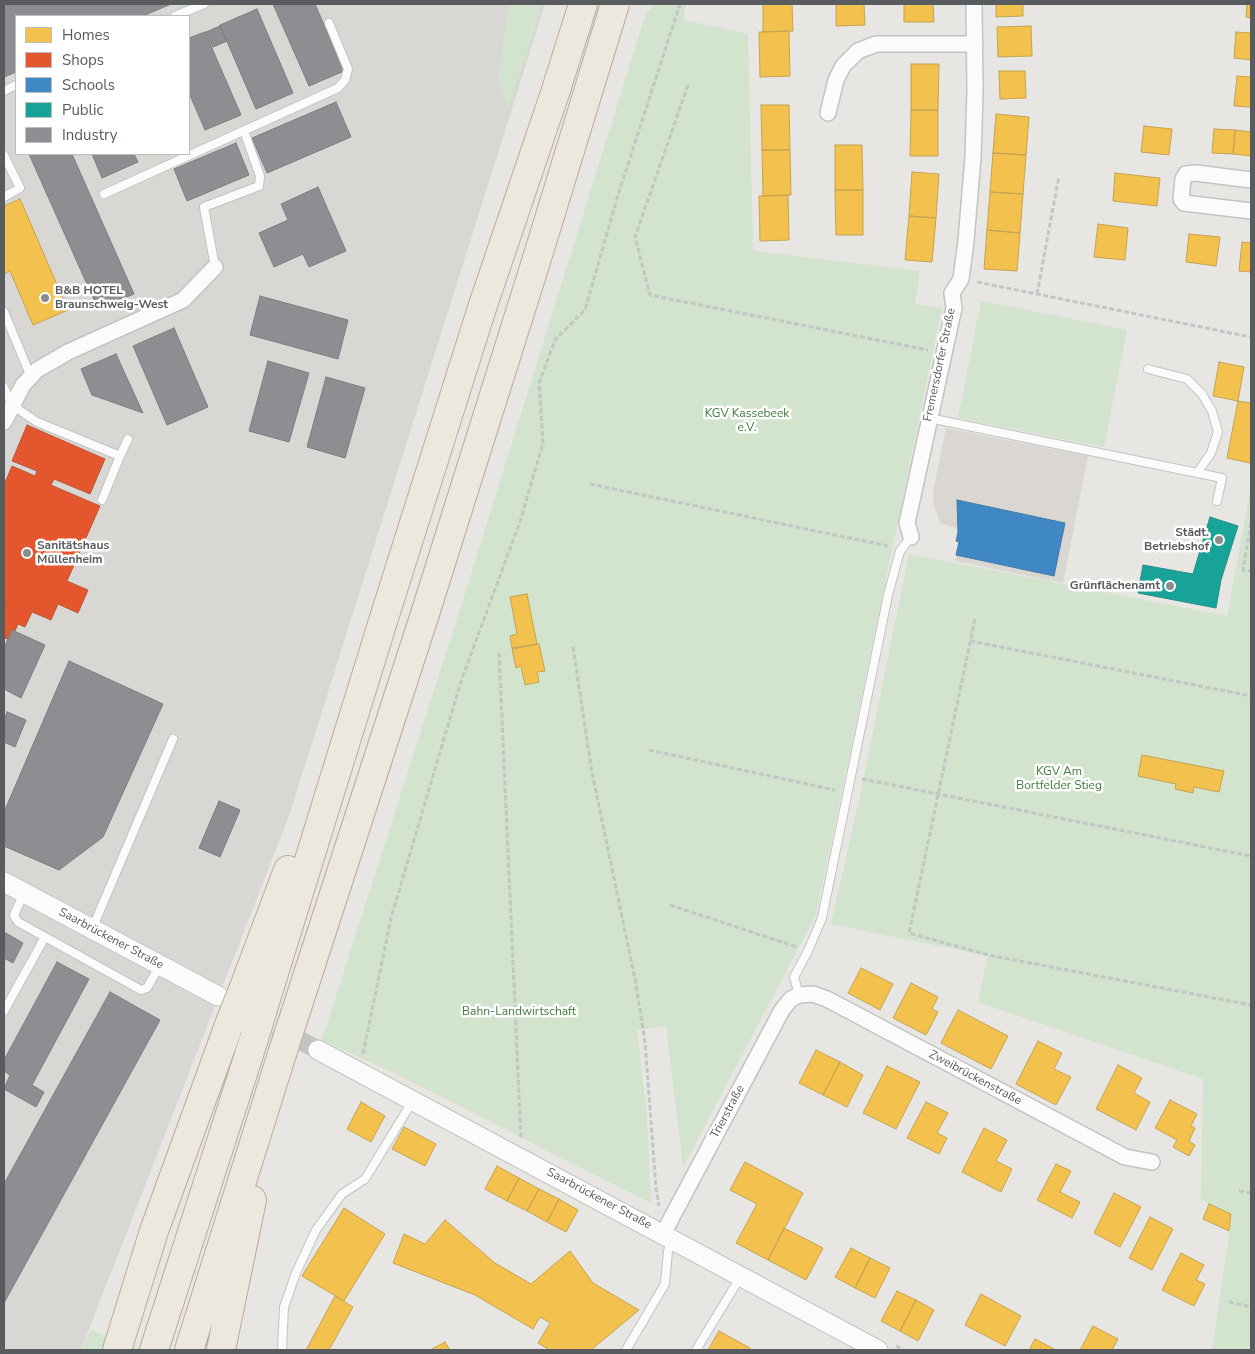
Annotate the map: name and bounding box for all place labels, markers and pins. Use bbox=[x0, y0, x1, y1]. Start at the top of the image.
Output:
place label: B&B HOTEL Braunschweig-West bbox=[55, 284, 168, 312]
marker: B&B HOTEL Braunschweig-West bbox=[39, 292, 51, 304]
place label: Städt. Betriebshof bbox=[1144, 526, 1209, 554]
marker: Städt. Betriebshof bbox=[1213, 534, 1225, 546]
place label: Sanitätshaus Müllenheim bbox=[37, 539, 109, 567]
marker: Sanitätshaus Müllenheim bbox=[21, 547, 33, 559]
place label: Grünflächenamt bbox=[1070, 579, 1160, 593]
marker: Grünflächenamt bbox=[1164, 580, 1176, 592]

